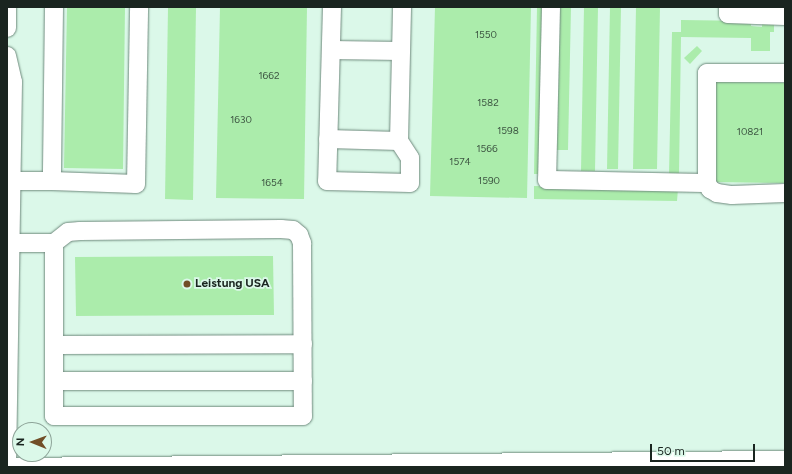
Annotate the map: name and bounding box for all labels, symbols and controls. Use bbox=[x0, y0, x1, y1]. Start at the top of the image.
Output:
house number: 1550 bbox=[475, 29, 497, 41]
house number: 1662 bbox=[258, 70, 280, 82]
house number: 1582 bbox=[477, 97, 499, 109]
house number: 1630 bbox=[230, 114, 252, 126]
house number: 1598 bbox=[497, 125, 519, 137]
house number: 10821 bbox=[737, 126, 763, 138]
house number: 1566 bbox=[476, 143, 498, 155]
house number: 1574 bbox=[449, 156, 471, 168]
house number: 1590 bbox=[478, 175, 500, 187]
house number: 1654 bbox=[261, 177, 283, 189]
place label: Leistung USA bbox=[195, 277, 270, 291]
marker: Leistung USA bbox=[182, 279, 192, 289]
north arrow bbox=[12, 422, 52, 462]
scale bar bbox=[652, 436, 757, 462]
text: N bbox=[14, 437, 27, 446]
text: 50 m bbox=[657, 444, 685, 458]

